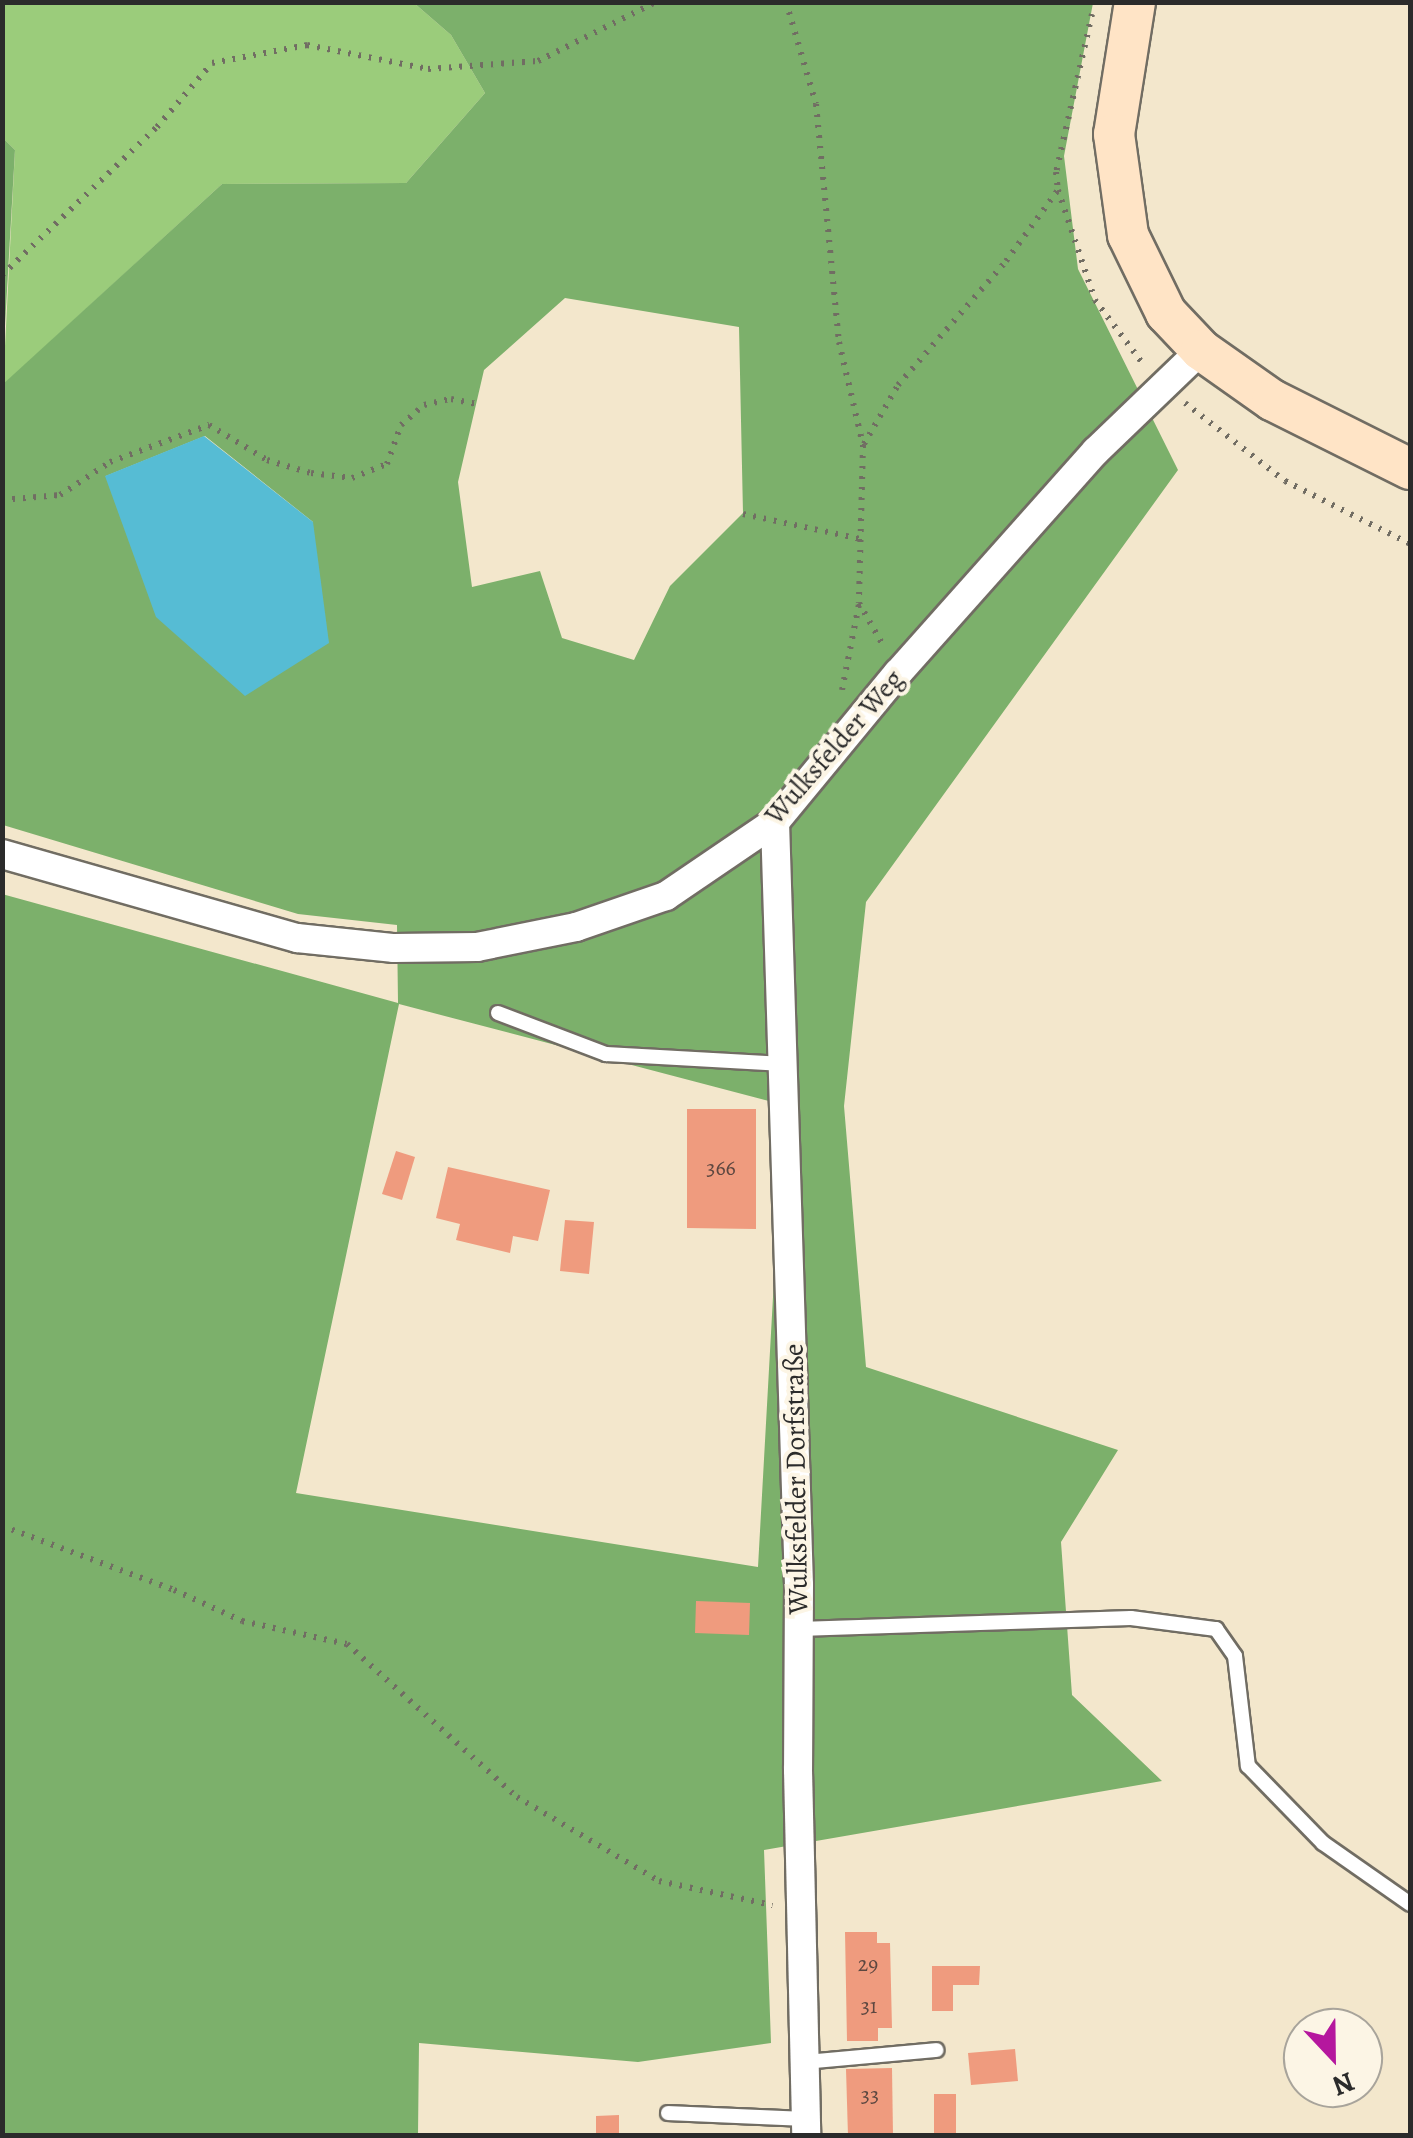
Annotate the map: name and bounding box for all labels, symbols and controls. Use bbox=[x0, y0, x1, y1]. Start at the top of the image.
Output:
street label: Wulksfelder Weg bbox=[758, 663, 910, 831]
house number: 366 bbox=[706, 1156, 736, 1182]
street label: Wulksfelder Dorfstraße bbox=[777, 1343, 815, 1615]
house number: 29 bbox=[858, 1952, 878, 1978]
house number: 31 bbox=[861, 1994, 877, 2020]
north arrow bbox=[1283, 2008, 1383, 2108]
text: N bbox=[1327, 2063, 1360, 2105]
house number: 33 bbox=[861, 2083, 879, 2109]

